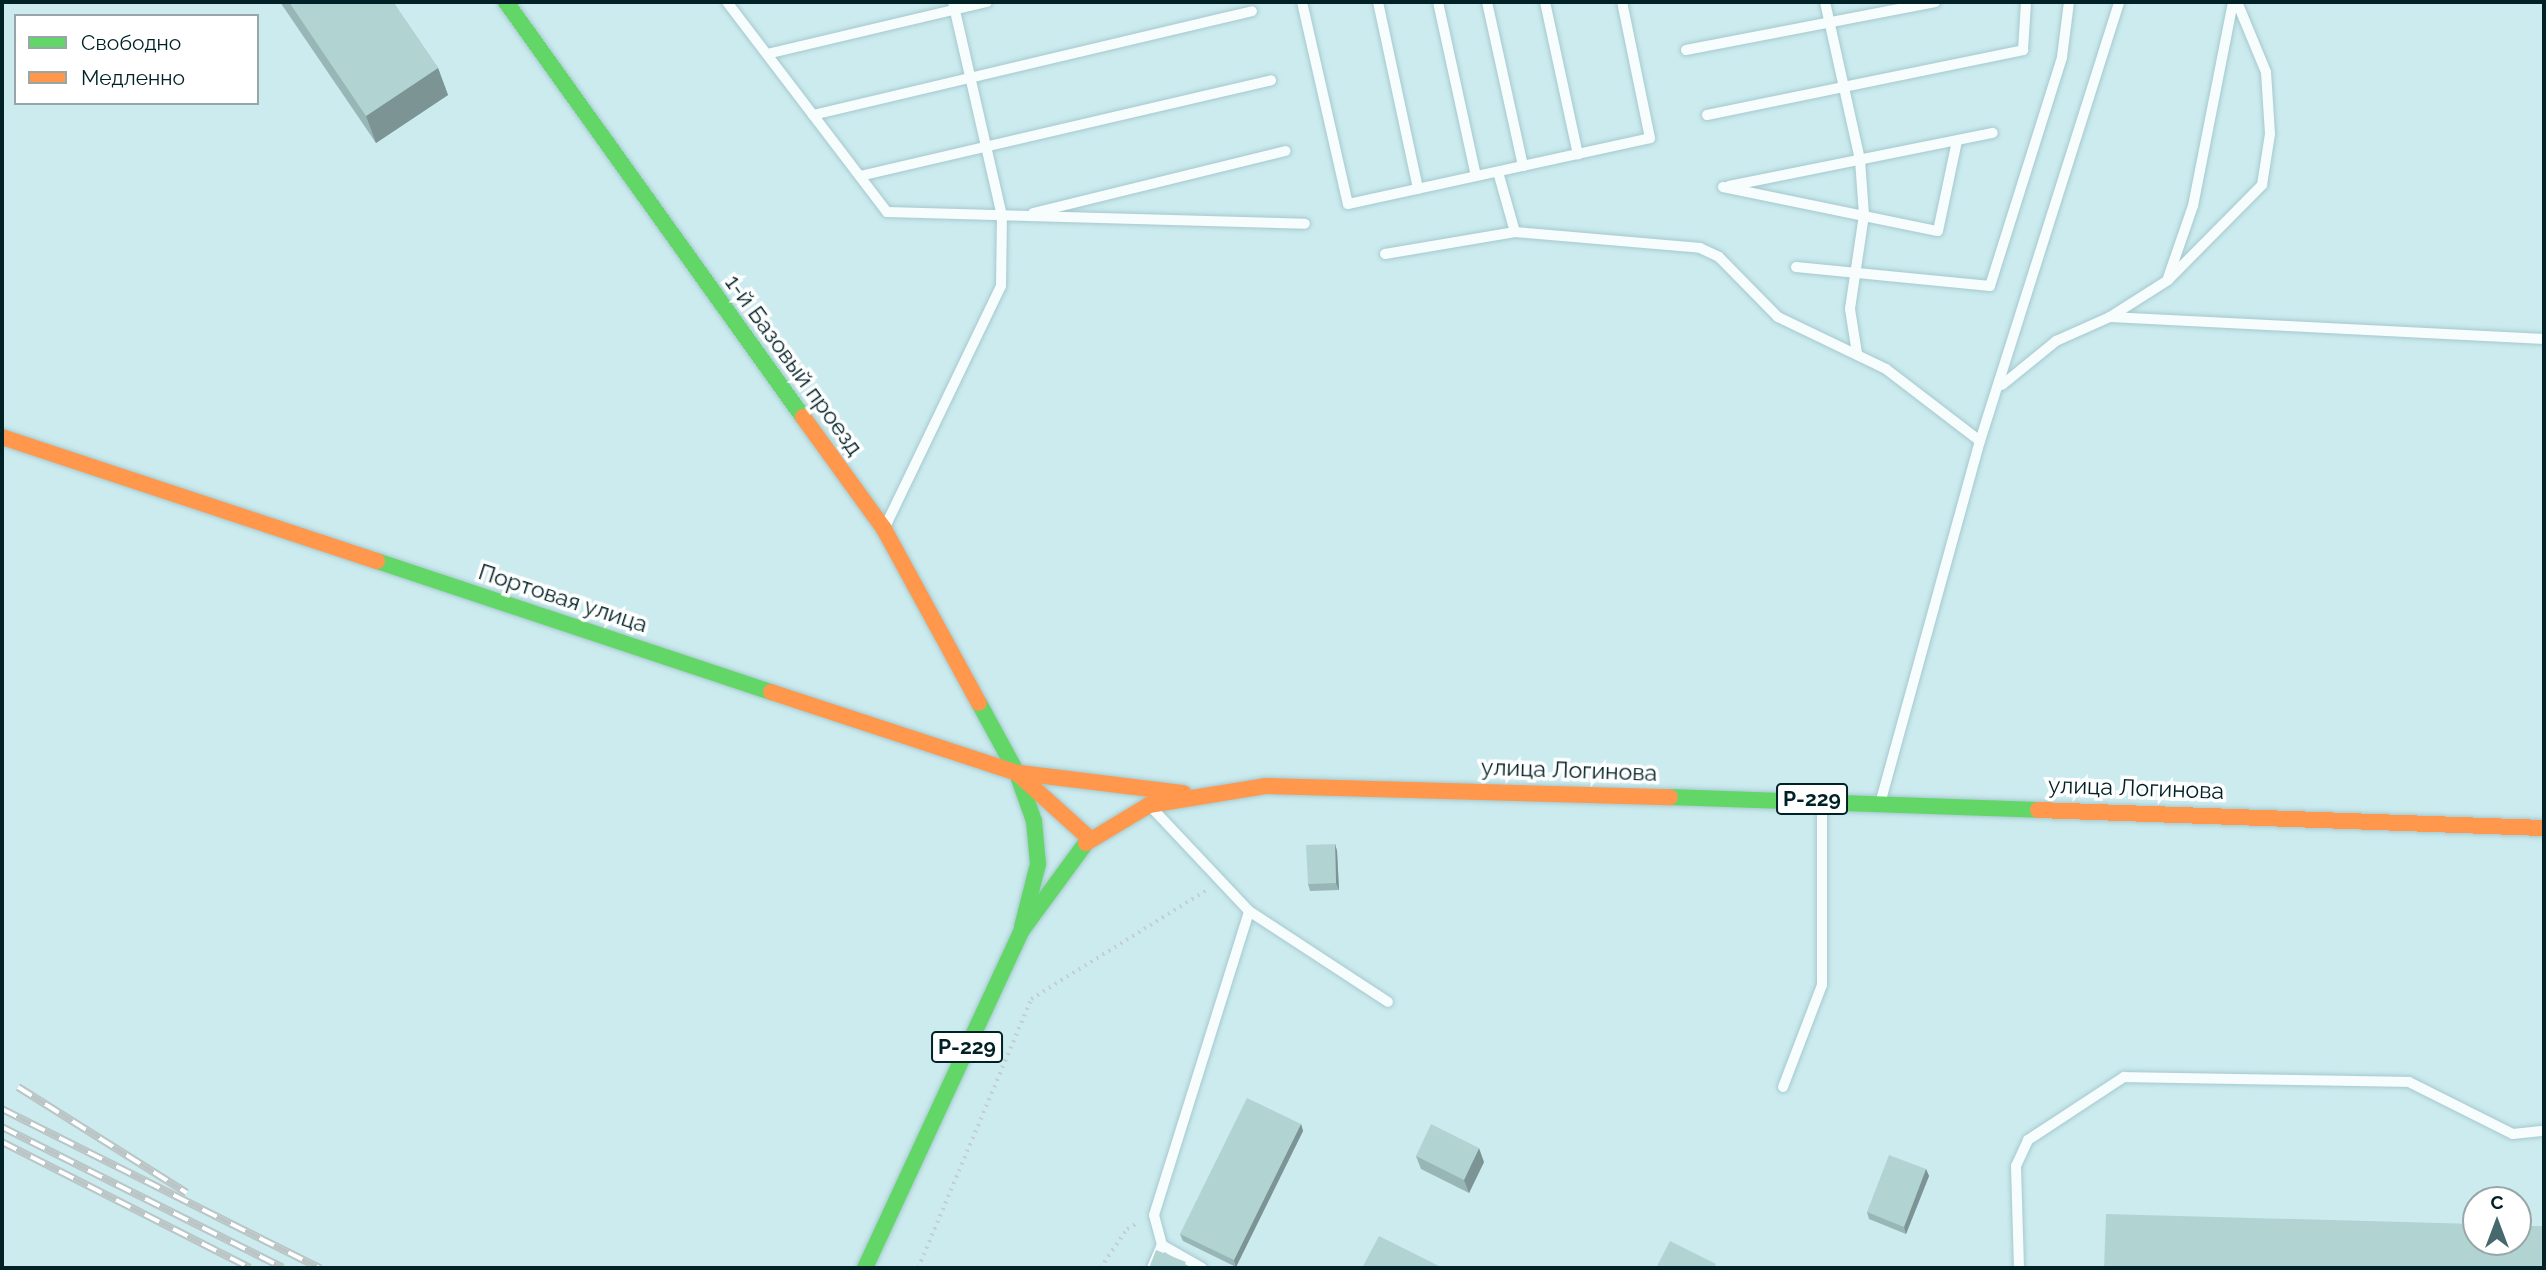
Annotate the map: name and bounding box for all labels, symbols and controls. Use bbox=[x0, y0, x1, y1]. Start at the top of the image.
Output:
legend bbox=[14, 14, 259, 105]
text: Свободно bbox=[81, 30, 181, 55]
text: Медленно bbox=[81, 65, 185, 90]
street label: 1-й Базовый проезд bbox=[719, 269, 869, 461]
street label: Портовая улица bbox=[475, 558, 651, 638]
street label: улица Логинова bbox=[1480, 753, 1658, 787]
street label: улица Логинова bbox=[2047, 771, 2225, 805]
road number: Р-229 bbox=[1775, 782, 1849, 816]
road number: Р-229 bbox=[930, 1030, 1004, 1064]
north arrow bbox=[2462, 1186, 2532, 1256]
text: С bbox=[2490, 1191, 2504, 1213]

